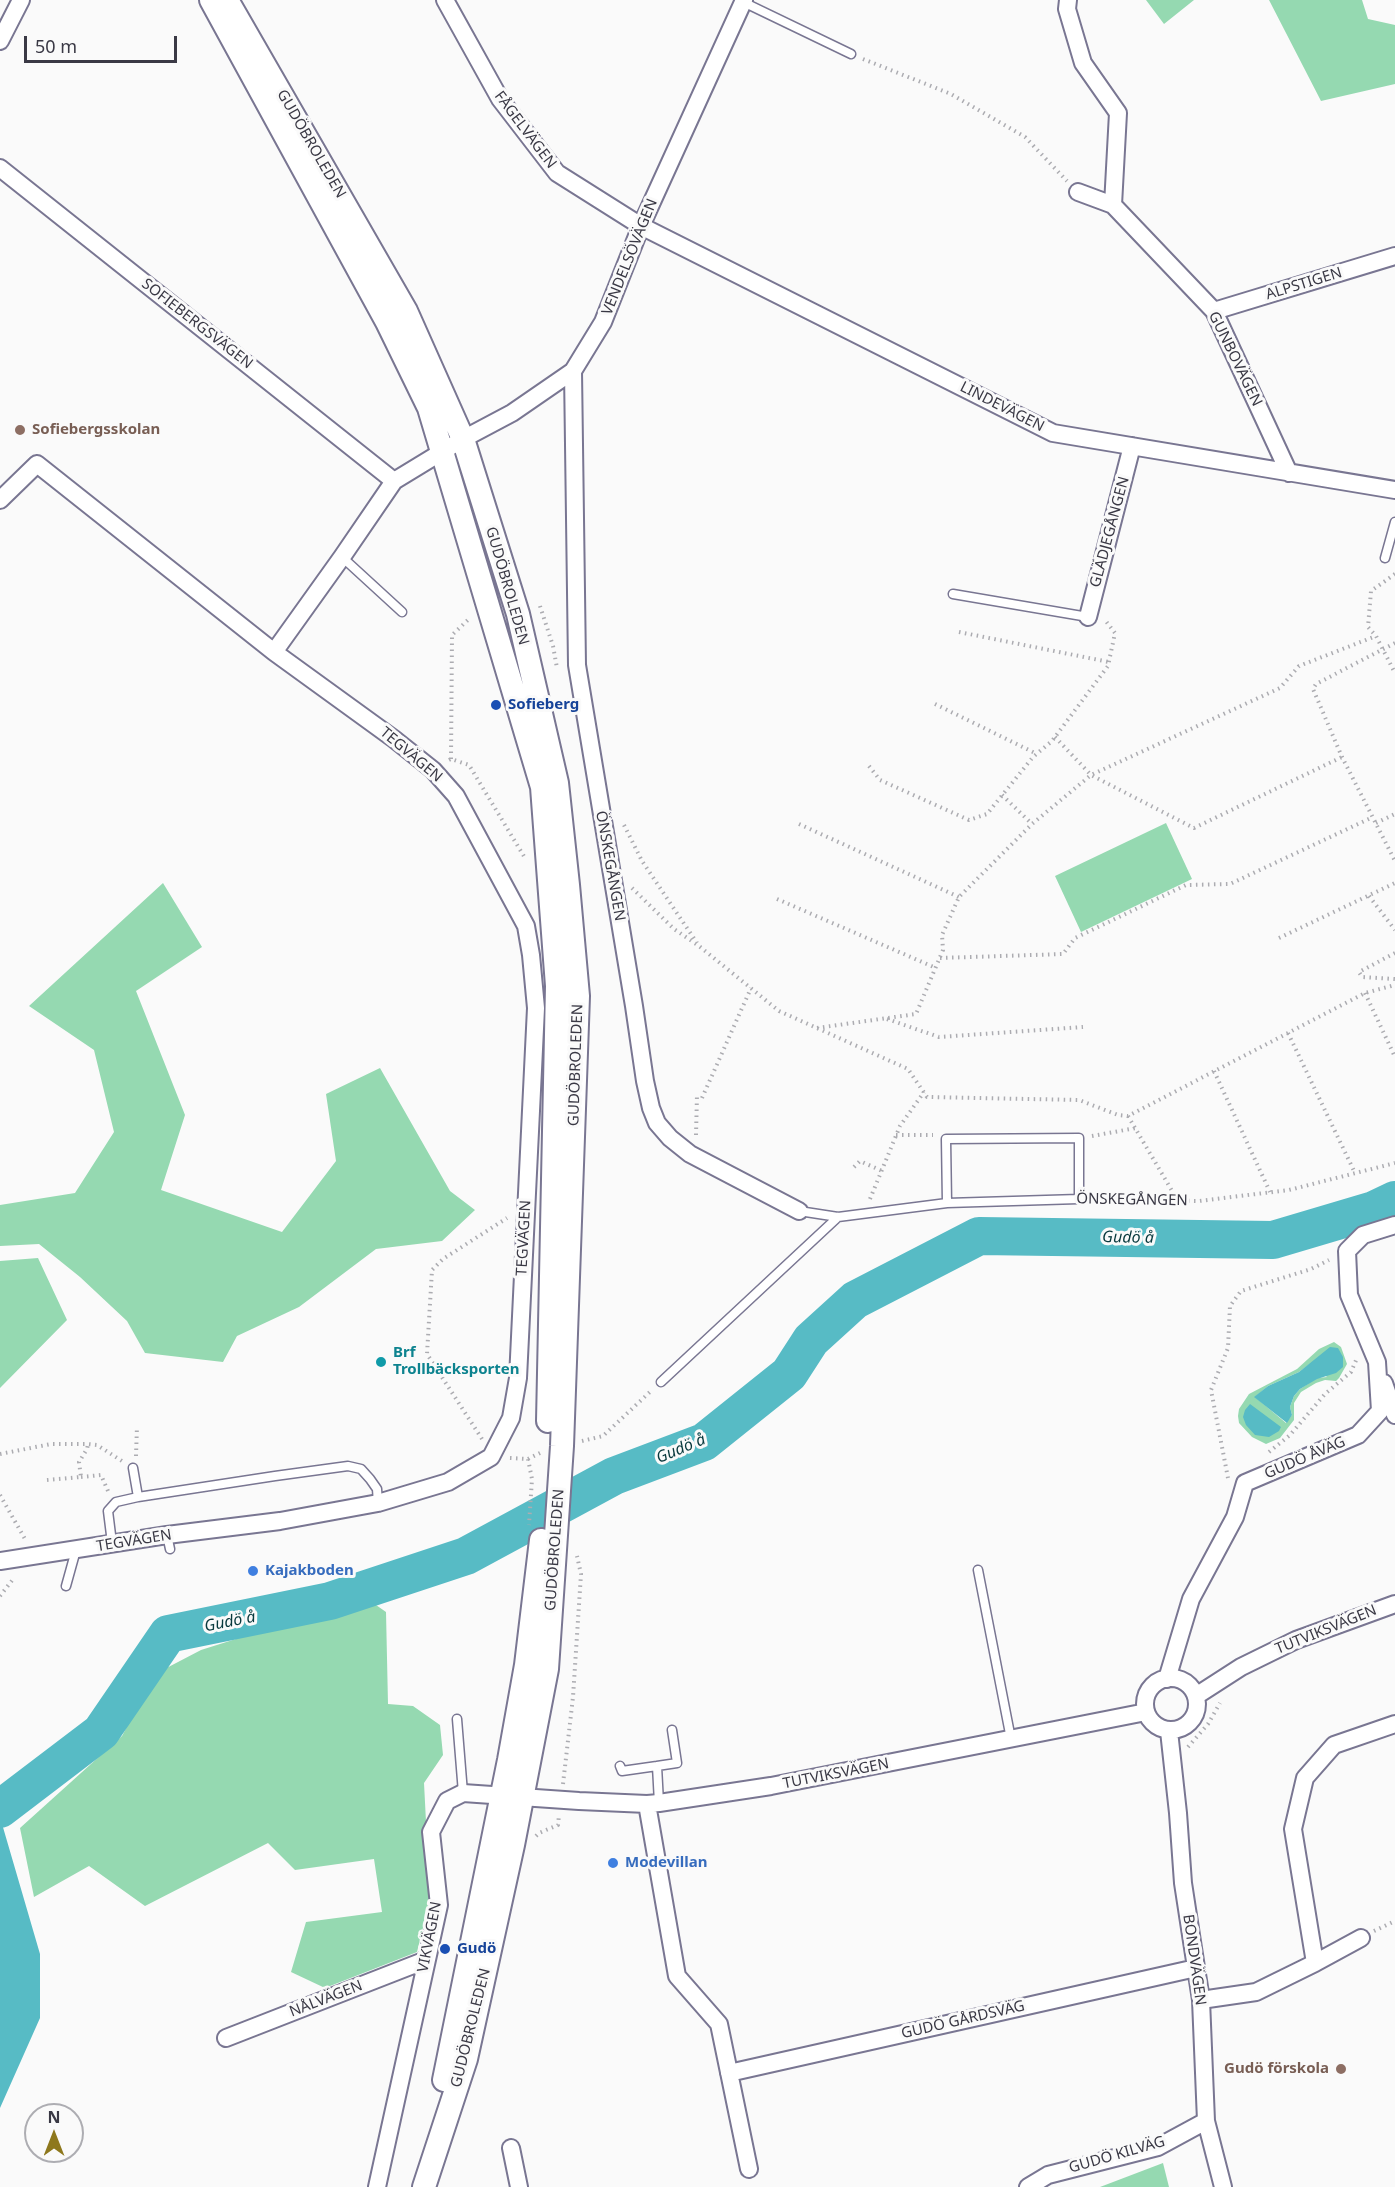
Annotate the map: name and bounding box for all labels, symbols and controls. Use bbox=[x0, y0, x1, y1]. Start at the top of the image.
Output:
scale bar bbox=[27, 24, 180, 62]
text: 50 m bbox=[35, 34, 77, 58]
street label: GUDÖBROLEDEN bbox=[273, 87, 349, 201]
street label: FÅGELVÄGEN bbox=[490, 88, 560, 172]
street label: VENDELSÖVÄGEN bbox=[598, 196, 662, 318]
street label: ALPSTIGEN bbox=[1264, 264, 1344, 304]
street label: SOFIEBERGSVÄGEN bbox=[138, 275, 256, 373]
street label: GUNBOVÄGEN bbox=[1204, 309, 1266, 409]
street label: LINDEVÄGEN bbox=[957, 378, 1047, 436]
place label: Sofiebergsskolan bbox=[32, 421, 160, 439]
marker: Sofiebergsskolan bbox=[13, 423, 27, 437]
street label: GLÄDJEGÅNGEN bbox=[1087, 474, 1133, 590]
street label: GUDÖBROLEDEN bbox=[482, 525, 532, 647]
place label: Sofieberg bbox=[508, 696, 579, 714]
marker: Sofieberg bbox=[489, 698, 503, 712]
street label: TEGVÄGEN bbox=[376, 724, 446, 786]
street label: ÖNSKEGÅNGEN bbox=[591, 810, 629, 922]
street label: GUDÖBROLEDEN bbox=[565, 1004, 587, 1126]
street label: ÖNSKEGÅNGEN bbox=[1076, 1190, 1188, 1210]
street label: TEGVÄGEN bbox=[513, 1200, 535, 1276]
water label: Gudö å bbox=[1102, 1228, 1154, 1248]
place label: Brf Trollbäcksporten bbox=[393, 1344, 519, 1379]
marker: Brf Trollbäcksporten bbox=[374, 1355, 388, 1369]
water label: Gudö å bbox=[653, 1430, 709, 1468]
street label: GUDÖ ÅVÄG bbox=[1262, 1433, 1348, 1483]
street label: GUDÖBROLEDEN bbox=[542, 1488, 568, 1612]
street label: TEGVÄGEN bbox=[95, 1526, 173, 1556]
place label: Kajakboden bbox=[265, 1562, 354, 1580]
marker: Kajakboden bbox=[246, 1564, 260, 1578]
street label: TUTVIKSVÄGEN bbox=[1273, 1602, 1379, 1658]
water label: Gudö å bbox=[203, 1608, 257, 1636]
street label: TUTVIKSVÄGEN bbox=[781, 1755, 891, 1793]
place label: Modevillan bbox=[625, 1854, 707, 1872]
marker: Modevillan bbox=[606, 1856, 620, 1870]
street label: VIKVÄGEN bbox=[414, 1900, 446, 1974]
street label: BONDVÄGEN bbox=[1179, 1913, 1209, 2007]
place label: Gudö bbox=[457, 1940, 496, 1958]
marker: Gudö bbox=[438, 1942, 452, 1956]
street label: GUDÖBROLEDEN bbox=[447, 1967, 495, 2089]
street label: NÅLVÄGEN bbox=[287, 1977, 365, 2021]
street label: GUDÖ GÅRDSVÄG bbox=[900, 1997, 1026, 2043]
place label: Gudö förskola bbox=[1224, 2060, 1329, 2078]
marker: Gudö förskola bbox=[1334, 2062, 1348, 2076]
north arrow bbox=[24, 2103, 84, 2163]
text: N bbox=[47, 2106, 61, 2128]
street label: GUDÖ KILVÄG bbox=[1067, 2133, 1167, 2177]

